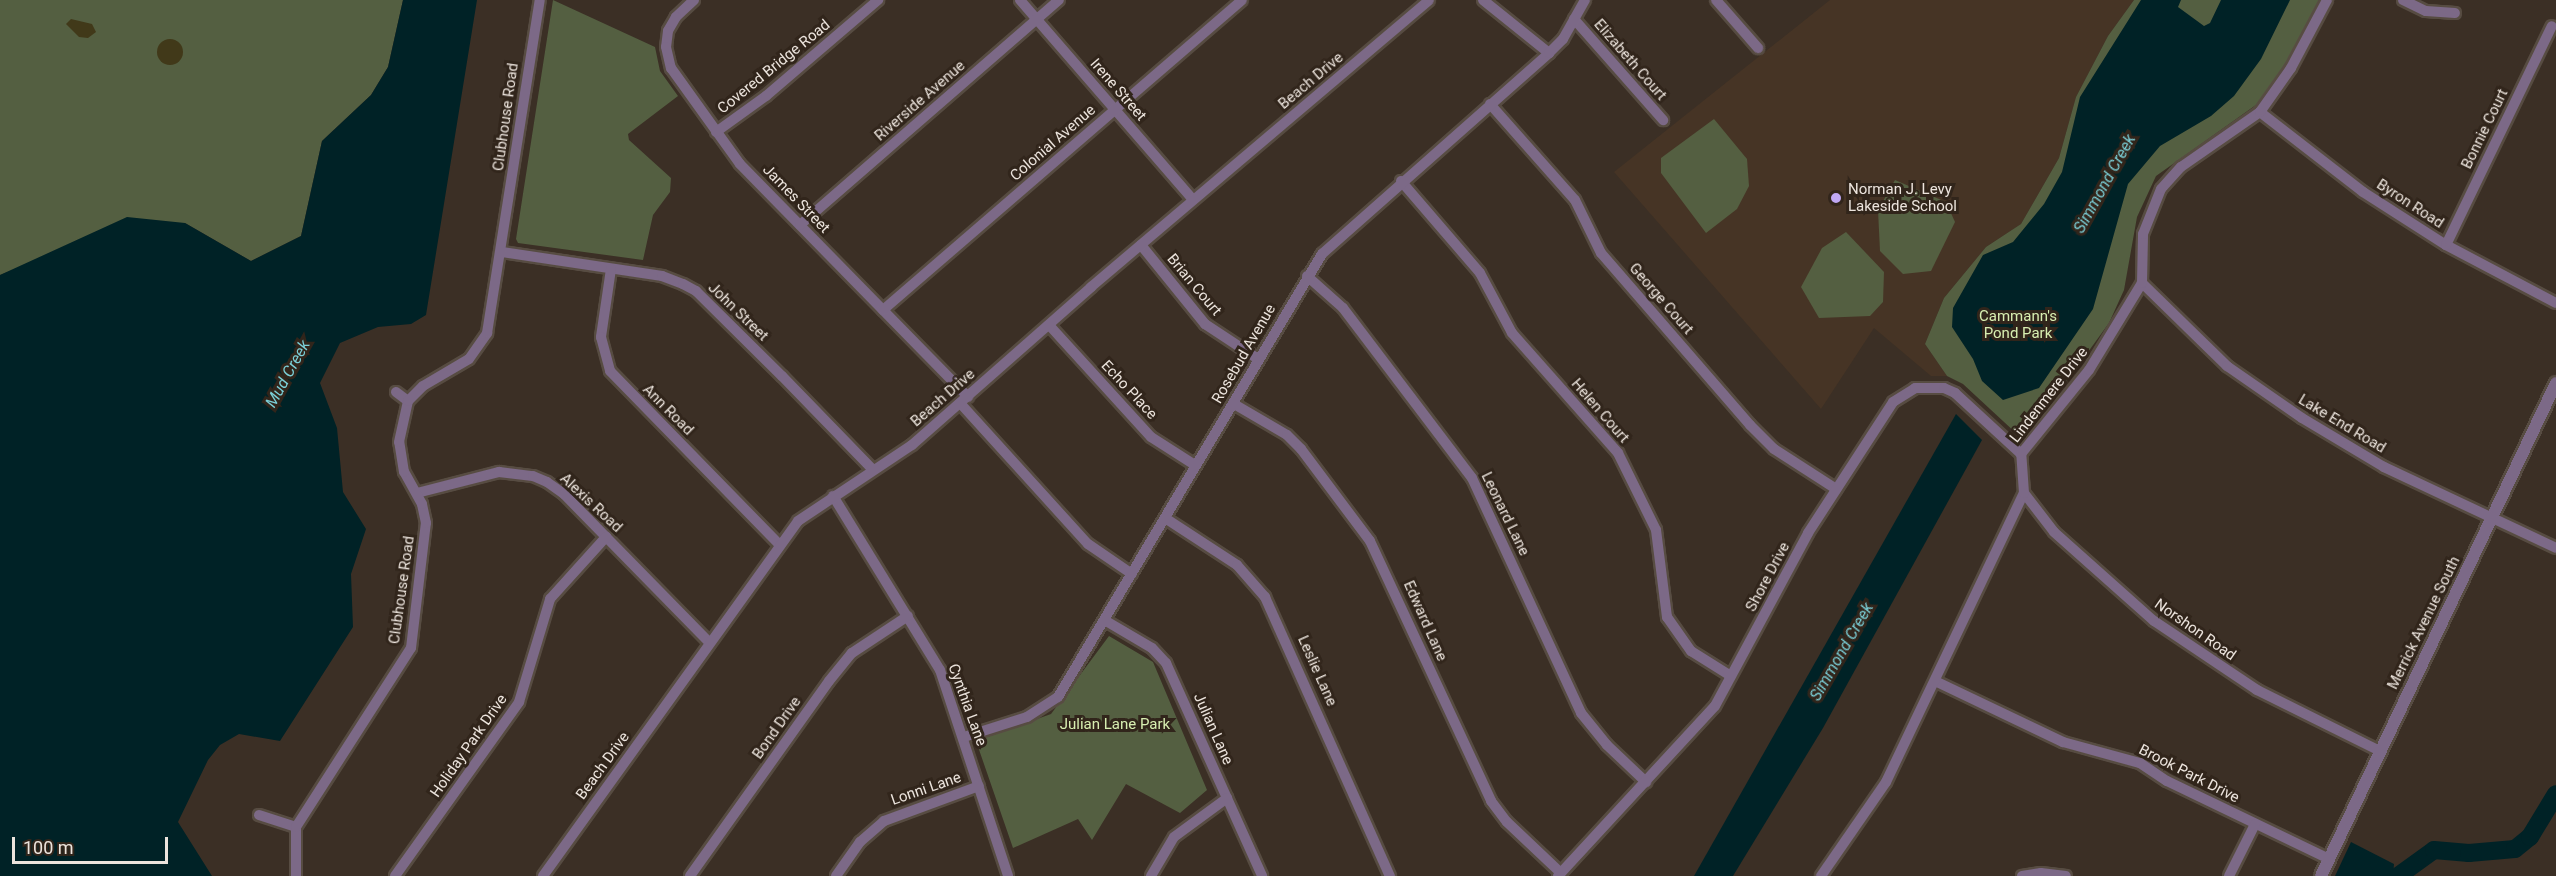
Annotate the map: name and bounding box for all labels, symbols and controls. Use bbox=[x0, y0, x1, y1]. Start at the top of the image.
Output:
street label: Covered Bridge Road bbox=[714, 16, 834, 118]
street label: Elizabeth Court bbox=[1590, 16, 1670, 104]
street label: Beach Drive bbox=[1275, 49, 1347, 113]
street label: Irene Street bbox=[1086, 55, 1150, 125]
street label: Riverside Avenue bbox=[871, 57, 969, 145]
street label: Clubhouse Road bbox=[490, 62, 522, 172]
street label: Bonnie Court bbox=[2458, 86, 2512, 172]
street label: Colonial Avenue bbox=[1007, 101, 1099, 185]
water label: Simmond Creek bbox=[2070, 131, 2140, 237]
street label: James Street bbox=[759, 161, 833, 237]
street label: Byron Road bbox=[2373, 176, 2447, 232]
place label: Norman J. Levy Lakeside School bbox=[1848, 180, 1957, 215]
marker: Norman J. Levy Lakeside School bbox=[1829, 191, 1843, 205]
street label: Brian Court bbox=[1163, 250, 1225, 320]
street label: George Court bbox=[1625, 260, 1697, 338]
street label: John Street bbox=[704, 279, 772, 345]
street label: Rosebud Avenue bbox=[1208, 301, 1280, 407]
park label: Cammann's Pond Park bbox=[1979, 307, 2057, 342]
water label: Mud Creek bbox=[262, 337, 314, 411]
street label: Lindenmere Drive bbox=[2006, 344, 2092, 446]
street label: Echo Place bbox=[1097, 357, 1161, 423]
street label: Beach Drive bbox=[907, 365, 979, 431]
street label: Helen Court bbox=[1567, 375, 1633, 447]
street label: Ann Road bbox=[639, 381, 697, 439]
street label: Lake End Road bbox=[2295, 391, 2389, 457]
street label: Leonard Lane bbox=[1477, 469, 1533, 559]
street label: Alexis Road bbox=[556, 470, 626, 536]
street label: Clubhouse Road bbox=[386, 535, 418, 645]
street label: Shore Drive bbox=[1742, 539, 1794, 615]
street label: Merrick Avenue South bbox=[2384, 554, 2464, 692]
street label: Edward Lane bbox=[1399, 578, 1451, 664]
street label: Norshon Road bbox=[2151, 595, 2239, 665]
water label: Simmond Creek bbox=[1806, 600, 1878, 704]
street label: Leslie Lane bbox=[1293, 633, 1341, 709]
street label: Cynthia Lane bbox=[944, 661, 990, 749]
street label: Julian Lane bbox=[1189, 690, 1237, 768]
street label: Holiday Park Drive bbox=[427, 691, 511, 801]
street label: Bond Drive bbox=[749, 693, 805, 763]
park label: Julian Lane Park bbox=[1060, 716, 1170, 734]
street label: Beach Drive bbox=[573, 729, 633, 803]
street label: Brook Park Drive bbox=[2136, 741, 2242, 807]
street label: Lonni Lane bbox=[889, 769, 963, 809]
scale bar bbox=[15, 825, 171, 863]
text: 100 m bbox=[23, 837, 74, 858]

